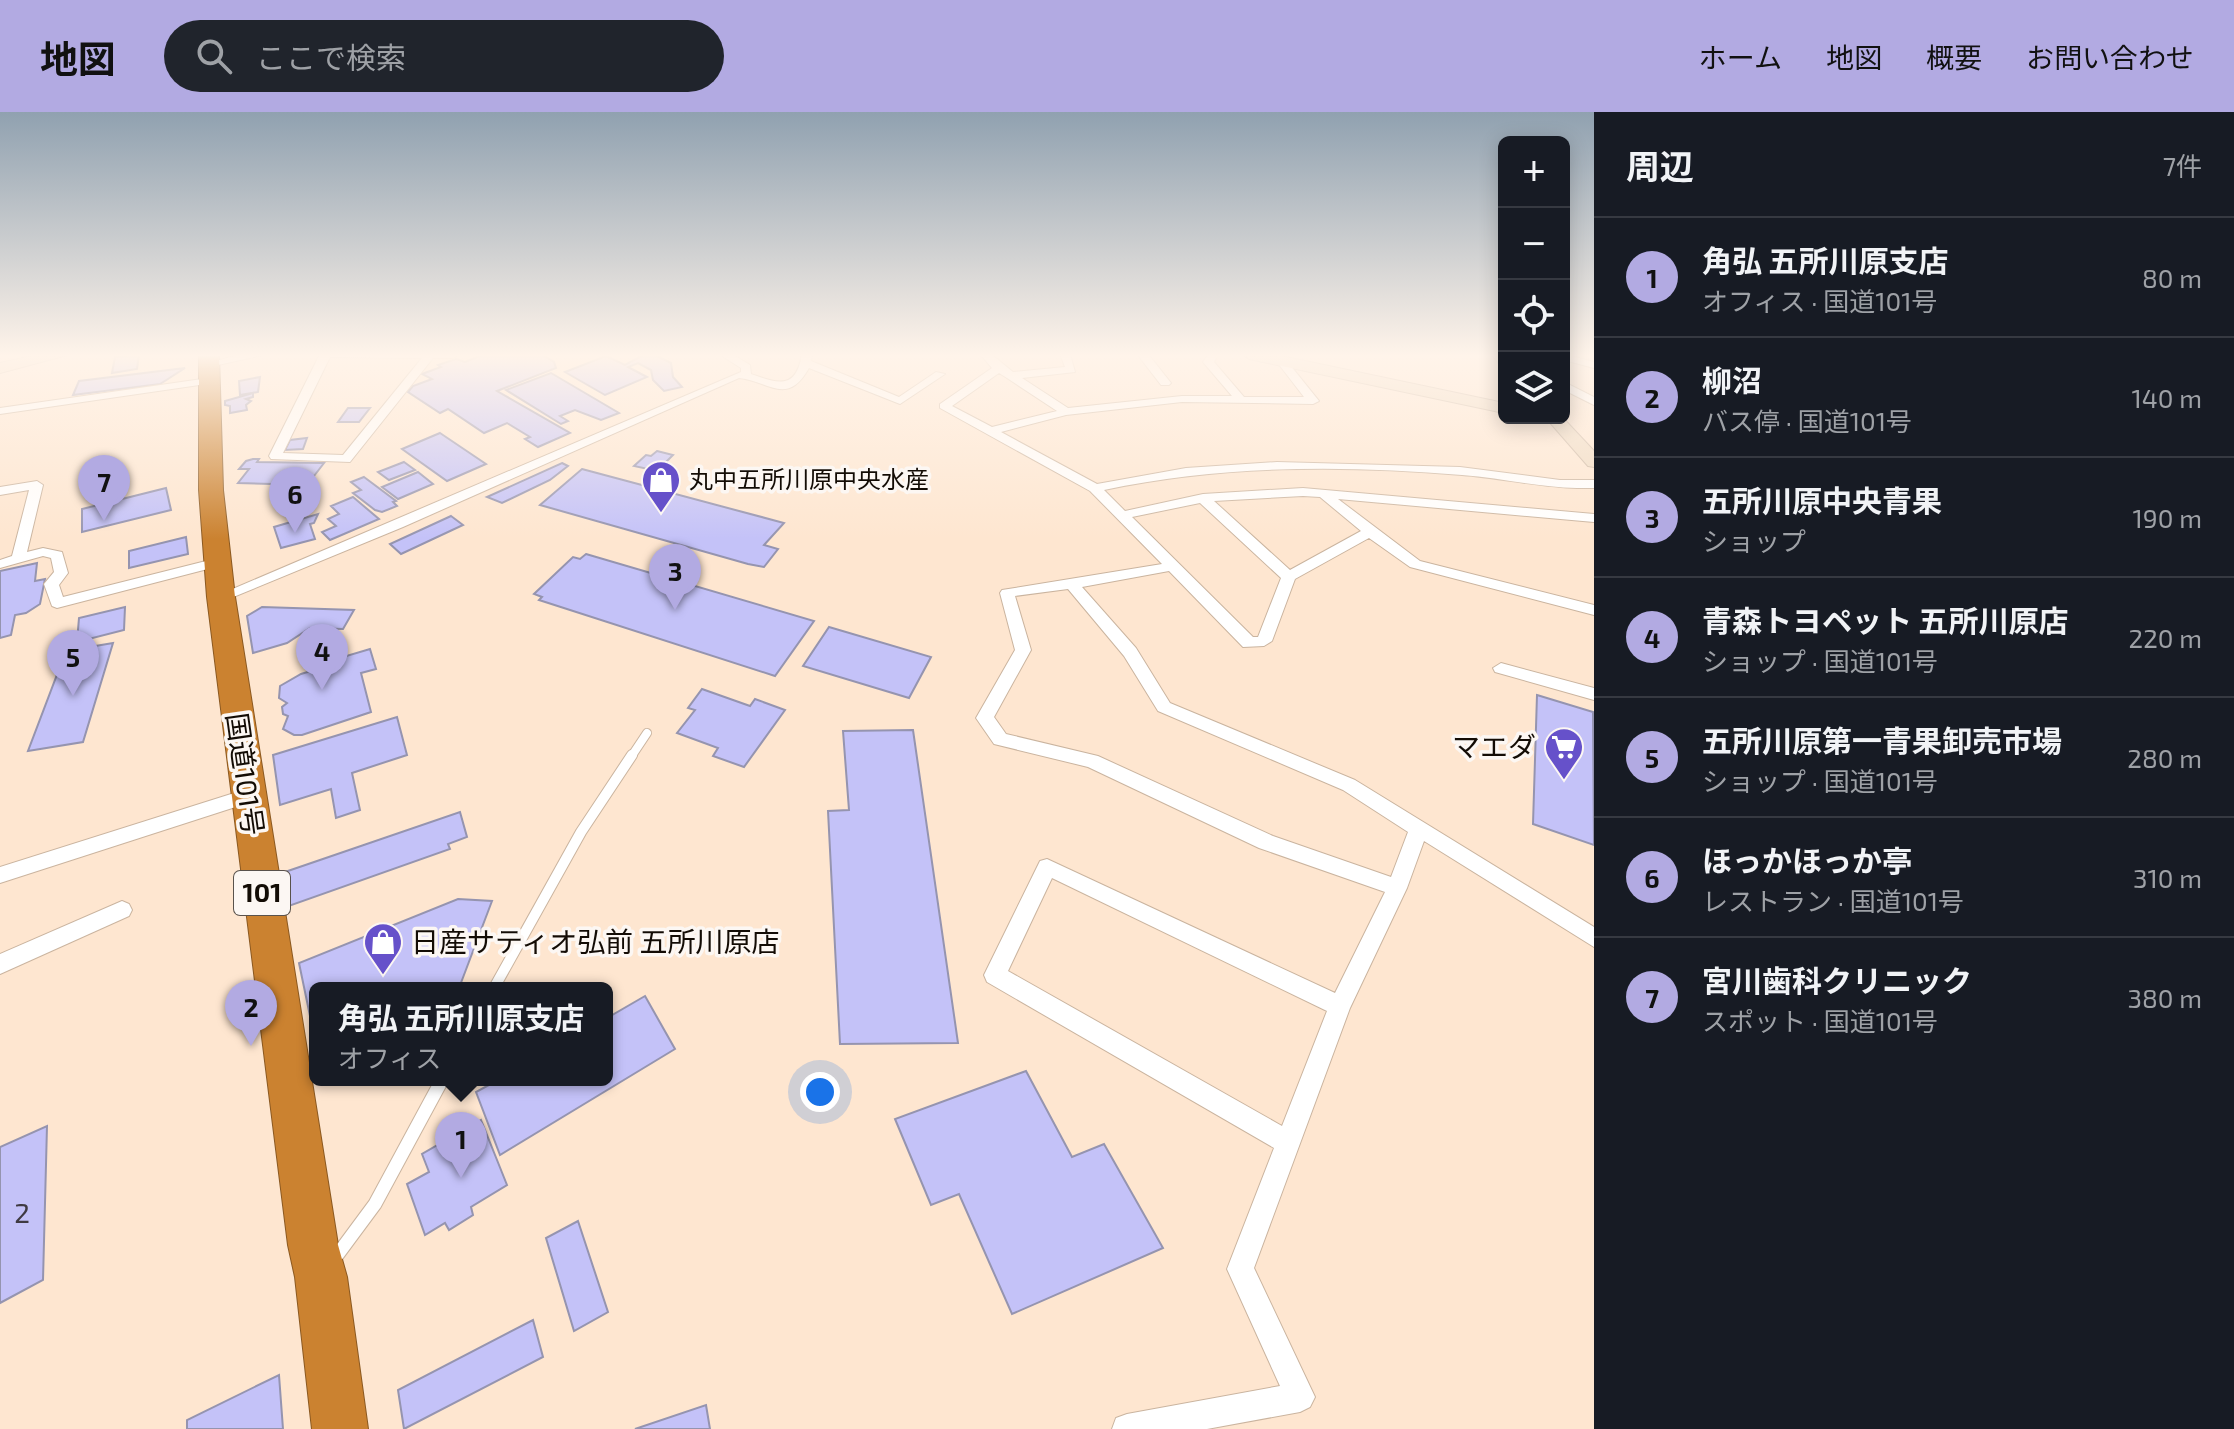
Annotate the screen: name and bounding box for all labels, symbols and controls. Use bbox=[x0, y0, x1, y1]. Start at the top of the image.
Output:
search box bbox=[164, 20, 724, 92]
icon: search bbox=[192, 34, 236, 78]
text: 地図 bbox=[40, 35, 116, 81]
text: ここで検索 bbox=[256, 39, 406, 75]
text: ホーム bbox=[1699, 40, 1782, 74]
text: 地図 bbox=[1826, 40, 1882, 74]
text: 概要 bbox=[1926, 40, 1982, 74]
text: お問い合わせ bbox=[2026, 40, 2194, 74]
map controls bbox=[1498, 136, 1570, 424]
button: + bbox=[1498, 136, 1570, 208]
text: 周辺 bbox=[1626, 145, 1694, 186]
text: 7件 bbox=[2163, 150, 2202, 181]
button: − bbox=[1498, 208, 1570, 280]
text: 角弘 五所川原支店 bbox=[1702, 242, 1948, 278]
text: 1 bbox=[1646, 262, 1658, 293]
text: 80 m bbox=[2142, 262, 2202, 293]
button: locate bbox=[1498, 280, 1570, 352]
text: オフィス · 国道101号 bbox=[1702, 285, 1938, 316]
button: layers bbox=[1498, 352, 1570, 424]
text: 柳沼 bbox=[1702, 362, 1762, 398]
text: 2 bbox=[1644, 382, 1660, 413]
text: 140 m bbox=[2131, 382, 2202, 413]
text: バス停 · 国道101号 bbox=[1702, 405, 1912, 436]
pin: 7 bbox=[78, 455, 130, 521]
shop icon: 丸中五所川原中央水産 bbox=[640, 459, 682, 514]
place label: 丸中五所川原中央水産 bbox=[689, 464, 929, 493]
pin: 6 bbox=[269, 467, 321, 533]
text: 五所川原中央青果 bbox=[1702, 482, 1942, 518]
text: 3 bbox=[1645, 502, 1659, 533]
text: 190 m bbox=[2133, 502, 2202, 533]
text: ショップ bbox=[1702, 525, 1806, 556]
pin: 3 bbox=[649, 544, 701, 610]
text: 青森トヨペット 五所川原店 bbox=[1702, 602, 2068, 638]
text: 4 bbox=[1644, 622, 1660, 653]
text: 220 m bbox=[2129, 622, 2202, 653]
pin: 4 bbox=[296, 624, 348, 690]
pin: 5 bbox=[47, 630, 99, 696]
text: ショップ · 国道101号 bbox=[1702, 645, 1938, 676]
street label: 国道101号 bbox=[221, 711, 271, 837]
text: 五所川原第一青果卸売市場 bbox=[1702, 722, 2062, 758]
supermarket icon: マエダ bbox=[1543, 726, 1585, 781]
place label: マエダ bbox=[1452, 729, 1536, 763]
text: 5 bbox=[1645, 742, 1659, 773]
text: 280 m bbox=[2127, 742, 2202, 773]
text: ショップ · 国道101号 bbox=[1702, 765, 1938, 796]
text: ほっかほっか亭 bbox=[1702, 842, 1912, 878]
text: 6 bbox=[1644, 862, 1660, 893]
text: 310 m bbox=[2133, 862, 2202, 893]
road number: 101 bbox=[234, 871, 290, 915]
text: レストラン · 国道101号 bbox=[1702, 885, 1964, 916]
shop icon: 日産サティオ弘前 五所川原店 bbox=[362, 921, 404, 976]
place label: 日産サティオ弘前 五所川原店 bbox=[411, 924, 780, 958]
text: 宮川歯科クリニック bbox=[1702, 962, 1972, 998]
pin: 2 bbox=[225, 980, 277, 1046]
popup bbox=[309, 982, 613, 1086]
text: 7 bbox=[1645, 982, 1659, 1013]
text: 380 m bbox=[2128, 982, 2202, 1013]
text: 角弘 五所川原支店 bbox=[338, 999, 584, 1035]
text: スポット · 国道101号 bbox=[1702, 1005, 1938, 1036]
text: オフィス bbox=[338, 1042, 441, 1073]
your location bbox=[800, 1072, 840, 1112]
pin: 1 bbox=[435, 1112, 487, 1178]
house number: 2 bbox=[14, 1195, 30, 1229]

